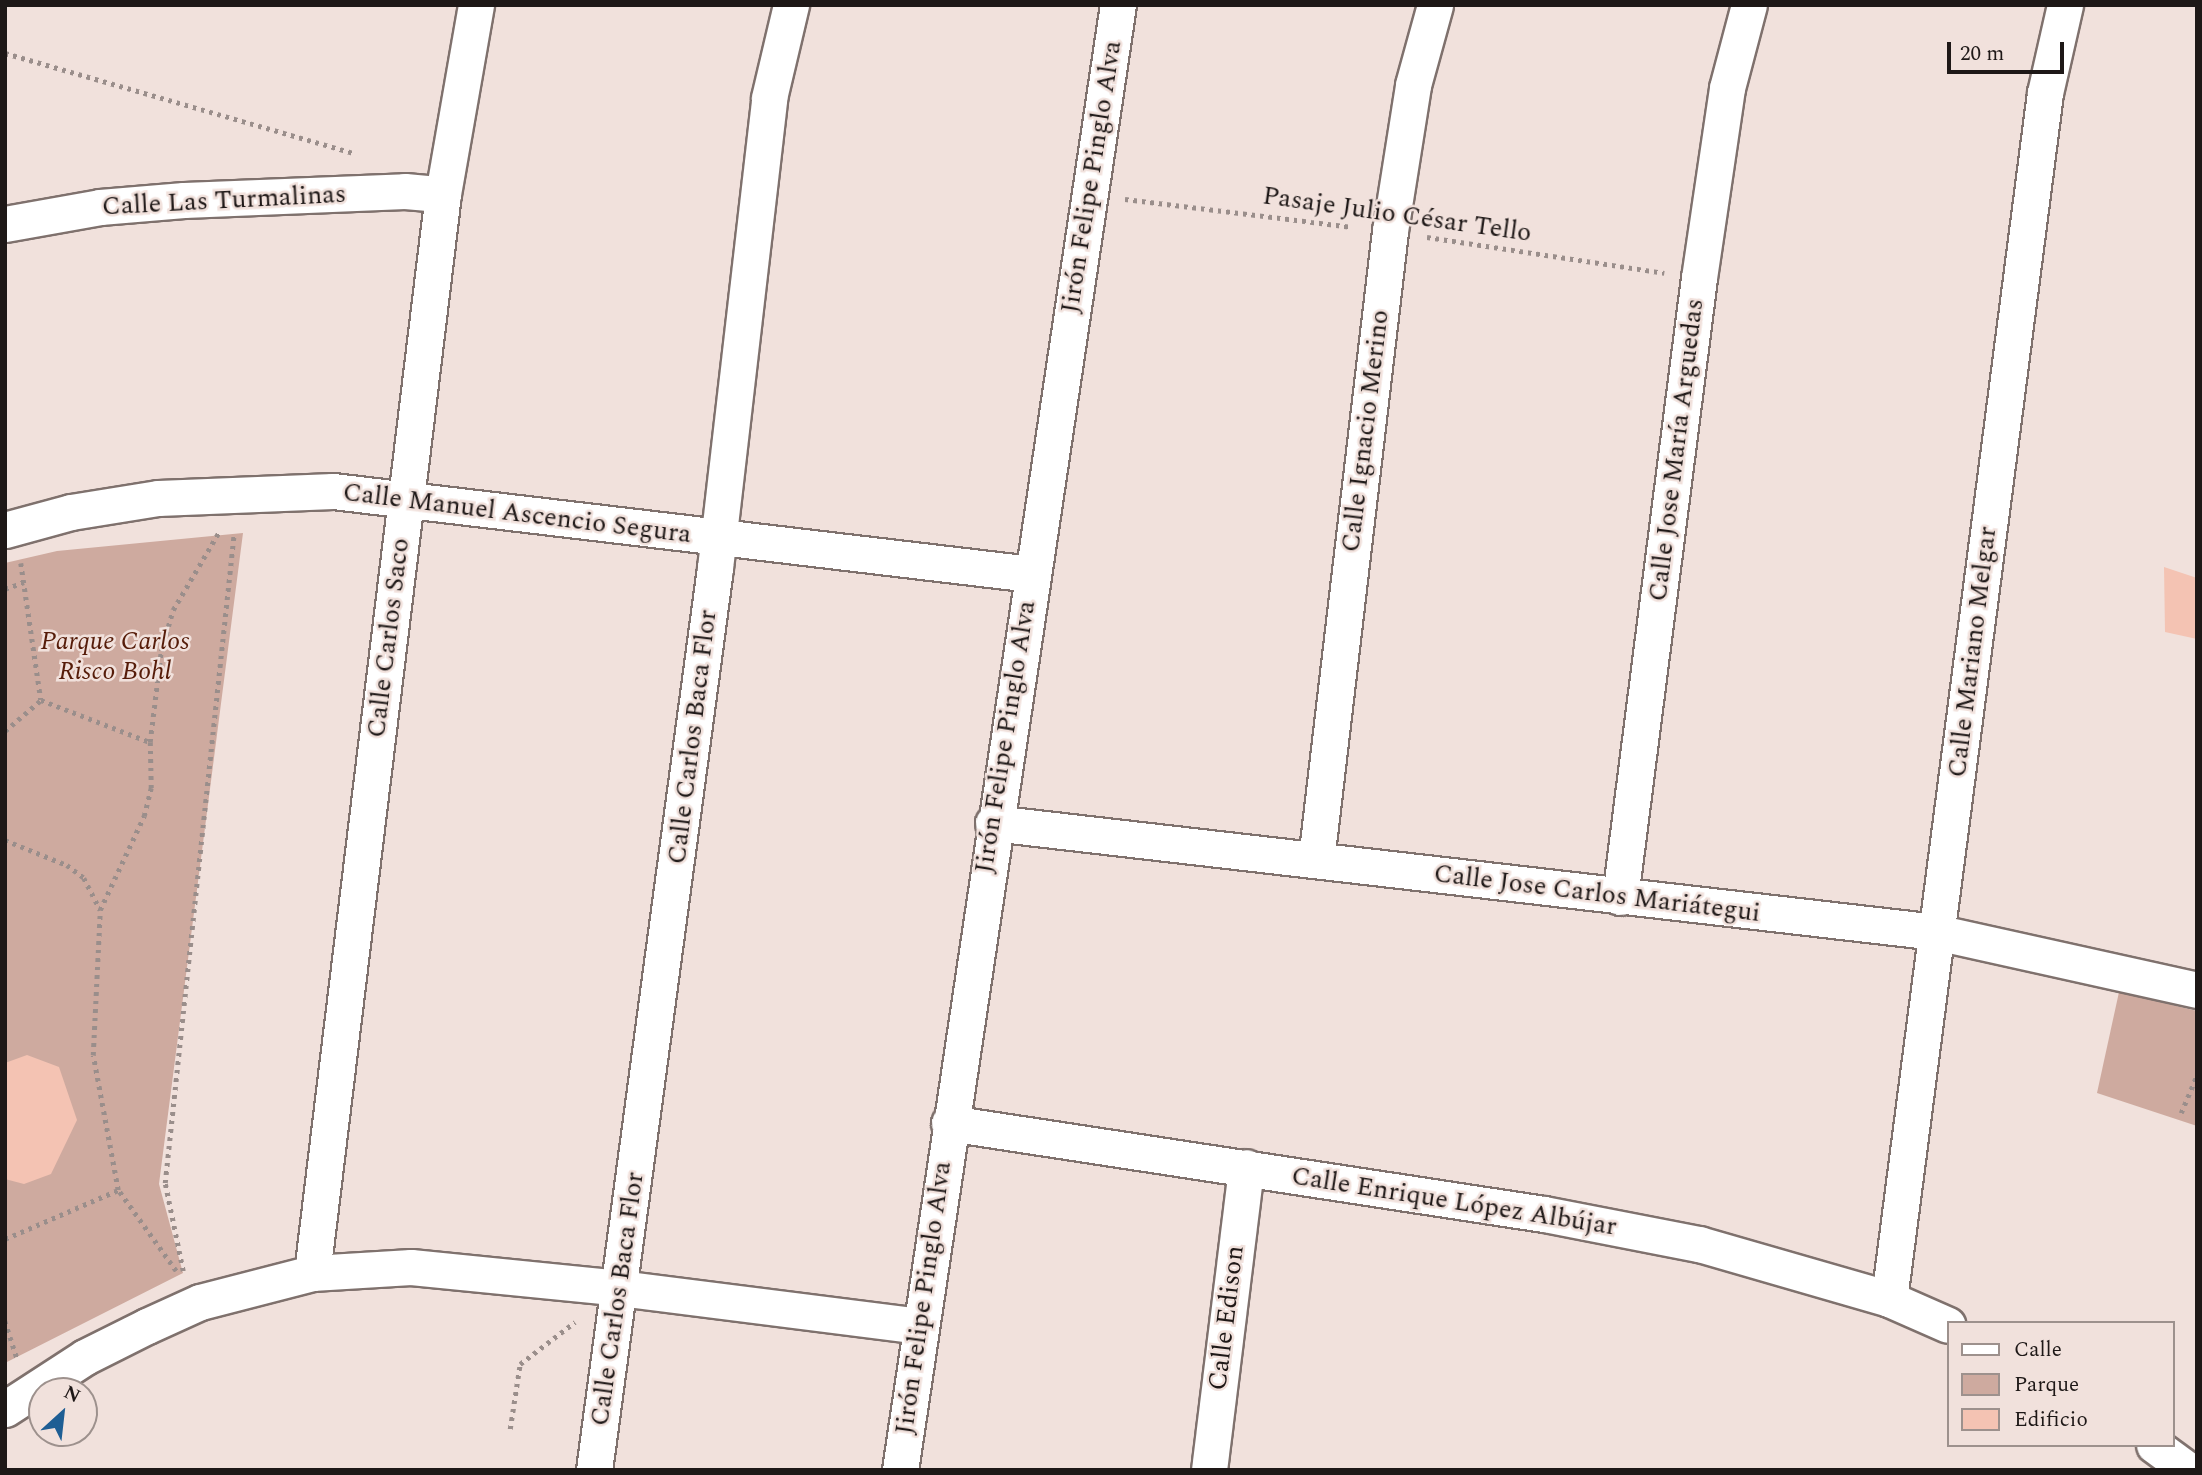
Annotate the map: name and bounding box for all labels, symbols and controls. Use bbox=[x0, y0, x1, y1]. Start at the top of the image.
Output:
scale bar bbox=[1950, 28, 2067, 72]
text: 20 m bbox=[1960, 38, 2004, 70]
street label: Jirón Felipe Pinglo Alva bbox=[1055, 39, 1129, 315]
street label: Calle Las Turmalinas bbox=[101, 179, 347, 223]
street label: Pasaje Julio César Tello bbox=[1261, 181, 1533, 249]
street label: Calle Jose María Arguedas bbox=[1643, 297, 1711, 603]
street label: Calle Ignacio Merino bbox=[1336, 308, 1396, 554]
street label: Calle Manuel Ascencio Segura bbox=[341, 477, 693, 551]
street label: Calle Mariano Melgar bbox=[1942, 525, 2004, 779]
street label: Calle Carlos Saco bbox=[361, 536, 417, 740]
street label: Jirón Felipe Pinglo Alva bbox=[969, 599, 1043, 875]
street label: Calle Carlos Baca Flor bbox=[662, 608, 724, 866]
park label: Parque Carlos Risco Bohl bbox=[41, 626, 189, 688]
street label: Calle Jose Carlos Mariátegui bbox=[1432, 858, 1762, 930]
street label: Jirón Felipe Pinglo Alva bbox=[889, 1159, 959, 1437]
street label: Calle Enrique López Albújar bbox=[1289, 1161, 1619, 1243]
street label: Calle Carlos Baca Flor bbox=[585, 1170, 651, 1428]
street label: Calle Edison bbox=[1203, 1244, 1251, 1392]
legend bbox=[1946, 1321, 2174, 1447]
text: Calle bbox=[2014, 1334, 2062, 1366]
text: Parque bbox=[2014, 1369, 2079, 1401]
north arrow bbox=[28, 1377, 98, 1447]
text: N bbox=[58, 1378, 85, 1411]
text: Edificio bbox=[2014, 1404, 2088, 1436]

